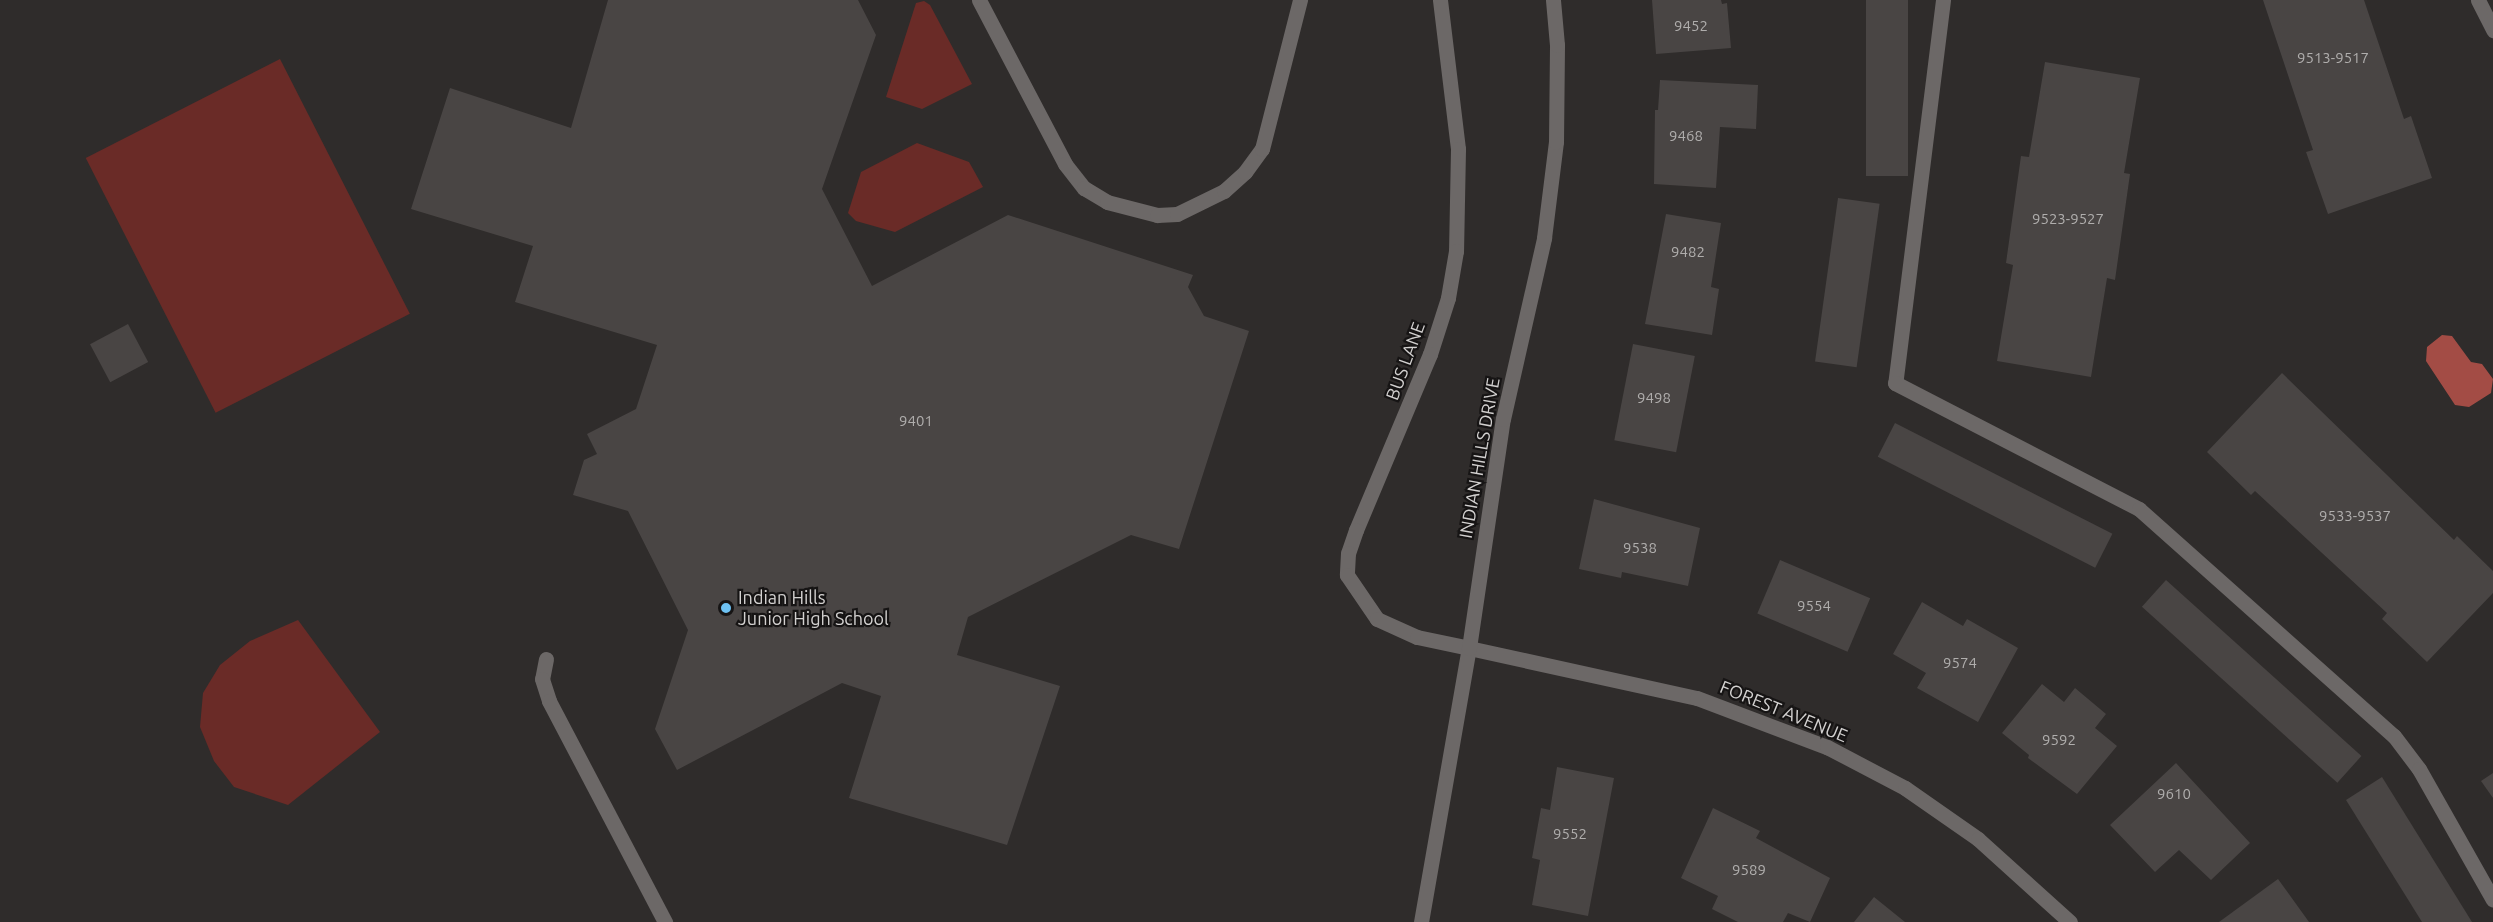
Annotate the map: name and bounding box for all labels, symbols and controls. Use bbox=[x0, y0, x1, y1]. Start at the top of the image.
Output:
house number: 9452 bbox=[1674, 17, 1708, 35]
house number: 9513-9517 bbox=[2297, 49, 2369, 67]
house number: 9468 bbox=[1669, 127, 1703, 145]
house number: 9523-9527 bbox=[2032, 210, 2104, 228]
house number: 9482 bbox=[1671, 243, 1705, 261]
street label: BUS LANE bbox=[1381, 319, 1429, 403]
street label: INDIAN HILLS DRIVE bbox=[1454, 376, 1504, 540]
house number: 9498 bbox=[1637, 389, 1671, 407]
house number: 9401 bbox=[899, 412, 933, 430]
house number: 9533-9537 bbox=[2319, 507, 2391, 525]
house number: 9538 bbox=[1623, 539, 1657, 557]
place label: Indian Hills Junior High School bbox=[738, 587, 889, 630]
house number: 9554 bbox=[1797, 597, 1831, 615]
marker: Indian Hills Junior High School bbox=[719, 601, 733, 615]
house number: 9574 bbox=[1943, 654, 1977, 672]
street label: FOREST AVENUE bbox=[1717, 676, 1851, 746]
house number: 9592 bbox=[2042, 731, 2076, 749]
house number: 9610 bbox=[2157, 785, 2191, 803]
house number: 9552 bbox=[1553, 825, 1587, 843]
house number: 9589 bbox=[1732, 861, 1766, 879]

